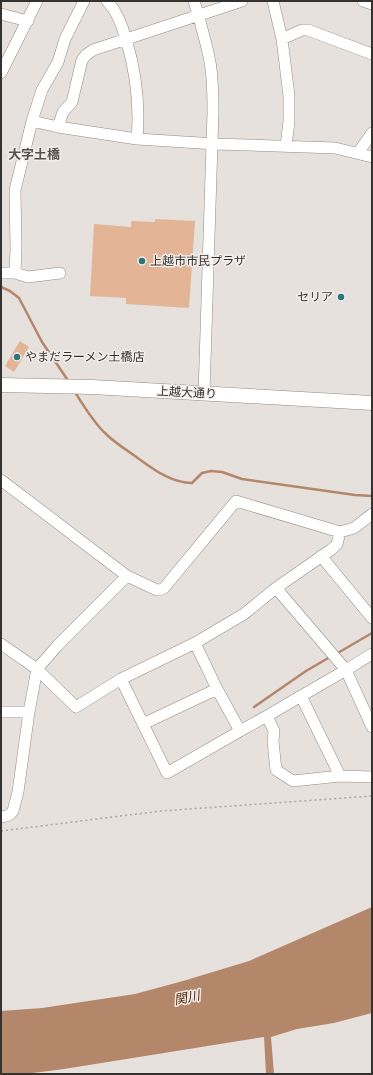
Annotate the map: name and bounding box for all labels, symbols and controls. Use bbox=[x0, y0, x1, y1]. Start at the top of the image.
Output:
district label: 大字土橋 bbox=[8, 146, 60, 164]
place label: 上越市市民プラザ bbox=[150, 253, 246, 270]
marker: 上越市市民プラザ bbox=[137, 256, 147, 266]
place label: セリア bbox=[297, 289, 333, 306]
marker: セリア bbox=[336, 292, 346, 302]
place label: やまだラーメン土橋店 bbox=[25, 349, 145, 366]
marker: やまだラーメン土橋店 bbox=[12, 352, 22, 362]
street label: 上越大通り bbox=[157, 383, 217, 403]
water label: 関川 bbox=[173, 986, 203, 1009]

